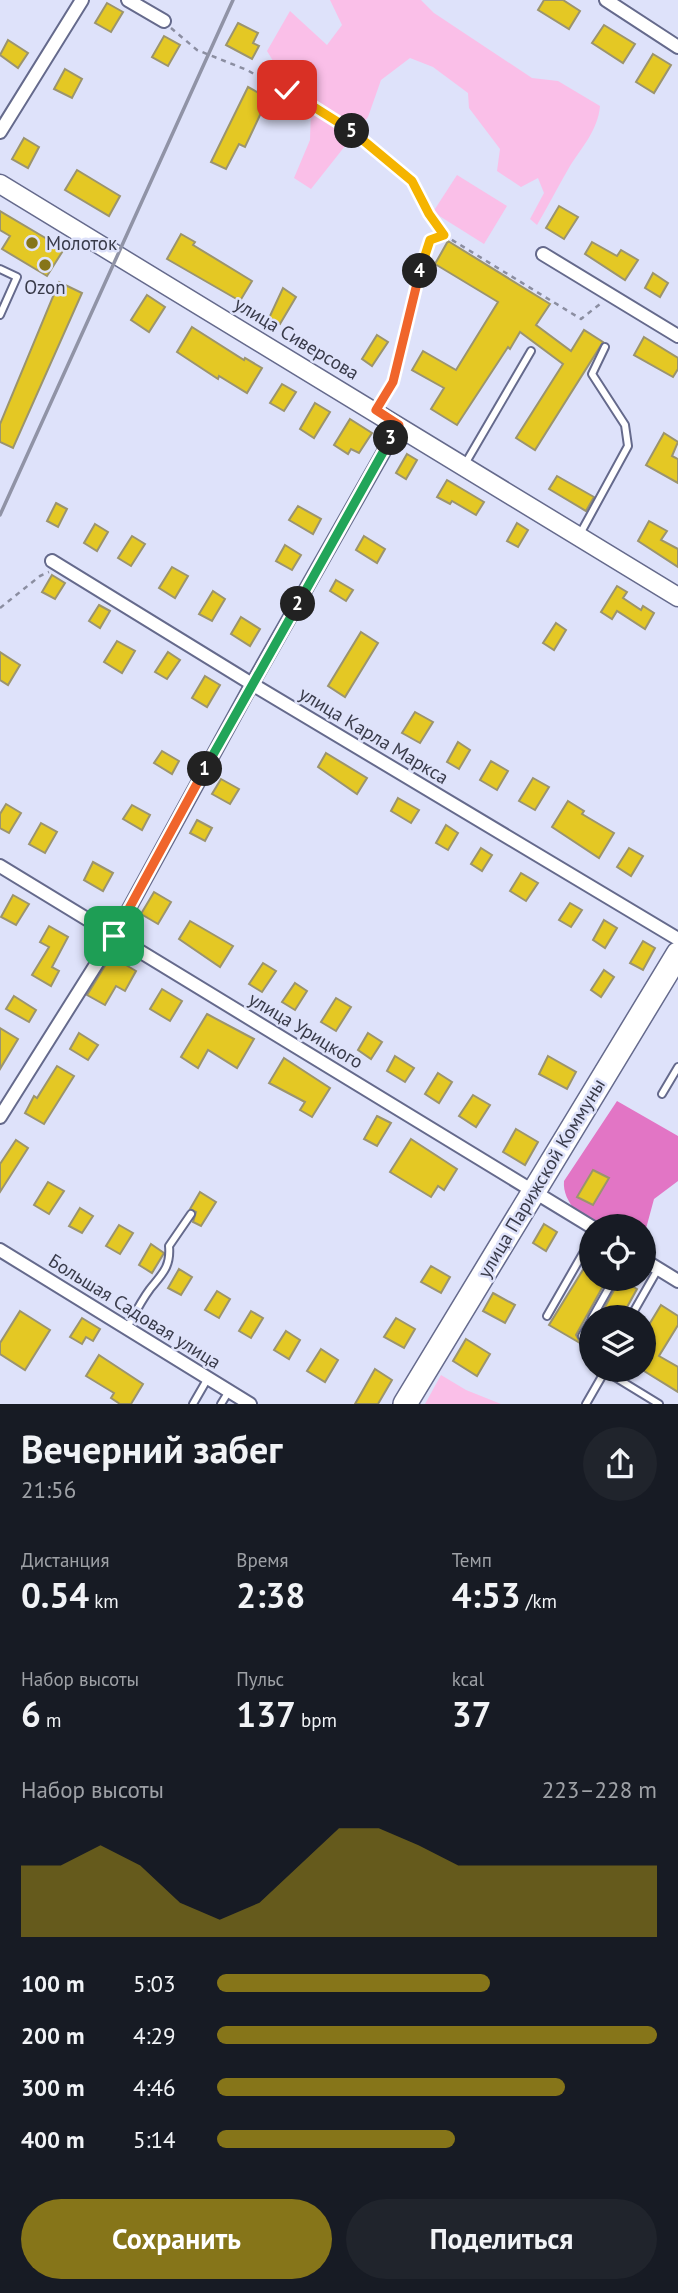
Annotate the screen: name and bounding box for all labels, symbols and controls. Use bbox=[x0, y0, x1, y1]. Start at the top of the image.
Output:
pin bbox=[257, 60, 317, 120]
icon: check bbox=[268, 71, 306, 109]
pin: 5 bbox=[334, 114, 370, 148]
text: 5 bbox=[346, 118, 357, 142]
place label: Молоток bbox=[46, 231, 117, 255]
marker: Молоток bbox=[24, 235, 40, 251]
pin: 4 bbox=[402, 254, 438, 288]
marker: Ozon bbox=[37, 257, 53, 273]
text: 4 bbox=[414, 258, 425, 282]
place label: Ozon bbox=[24, 275, 66, 299]
street label: улица Сиверсова bbox=[230, 291, 364, 385]
pin: 3 bbox=[374, 420, 408, 456]
text: 3 bbox=[385, 425, 396, 449]
pin: 2 bbox=[280, 586, 316, 622]
text: 2 bbox=[292, 591, 303, 615]
street label: улица Карла Маркса bbox=[295, 681, 453, 789]
pin: 1 bbox=[188, 752, 222, 786]
text: 1 bbox=[199, 756, 210, 780]
pin bbox=[84, 906, 144, 966]
icon: arrive bbox=[95, 917, 133, 955]
street label: улица Урицкого bbox=[244, 986, 368, 1074]
street label: улица Парижской Коммуны bbox=[472, 1074, 610, 1282]
map controls bbox=[579, 1214, 656, 1382]
button: locate bbox=[579, 1214, 656, 1291]
street label: Большая Садовая улица bbox=[44, 1248, 226, 1374]
button: layers bbox=[579, 1305, 656, 1382]
text: Вечерний забег bbox=[21, 1424, 282, 1473]
button: share bbox=[583, 1427, 657, 1501]
text: 21:56 bbox=[21, 1475, 76, 1504]
text: Дистанция bbox=[21, 1548, 109, 1572]
text: Время bbox=[236, 1548, 289, 1572]
text: Темп bbox=[452, 1548, 492, 1572]
text: 0.54 bbox=[21, 1572, 89, 1618]
text: 2:38 bbox=[236, 1572, 305, 1618]
text: 4:53 bbox=[452, 1572, 521, 1618]
text: km bbox=[89, 1589, 119, 1613]
text: /km bbox=[521, 1589, 557, 1613]
text: Набор высоты bbox=[21, 1667, 139, 1691]
text: Пульс bbox=[236, 1667, 284, 1691]
text: kcal bbox=[452, 1667, 484, 1691]
text: 6 bbox=[21, 1691, 41, 1737]
text: 137 bbox=[236, 1691, 296, 1737]
text: 37 bbox=[452, 1691, 491, 1737]
text: m bbox=[41, 1708, 61, 1732]
text: bpm bbox=[296, 1708, 337, 1732]
text: Набор высоты bbox=[21, 1775, 164, 1804]
text: 223–228 m bbox=[542, 1775, 657, 1804]
text: 100 m bbox=[21, 1969, 84, 1998]
text: 5:03 bbox=[133, 1969, 176, 1998]
text: 200 m bbox=[21, 2021, 84, 2050]
text: 4:29 bbox=[133, 2021, 176, 2050]
text: 300 m bbox=[21, 2073, 84, 2102]
text: 4:46 bbox=[133, 2073, 176, 2102]
text: 400 m bbox=[21, 2125, 84, 2154]
text: 5:14 bbox=[133, 2125, 176, 2154]
button: Сохранить bbox=[21, 2199, 332, 2279]
button: Поделиться bbox=[346, 2199, 657, 2279]

